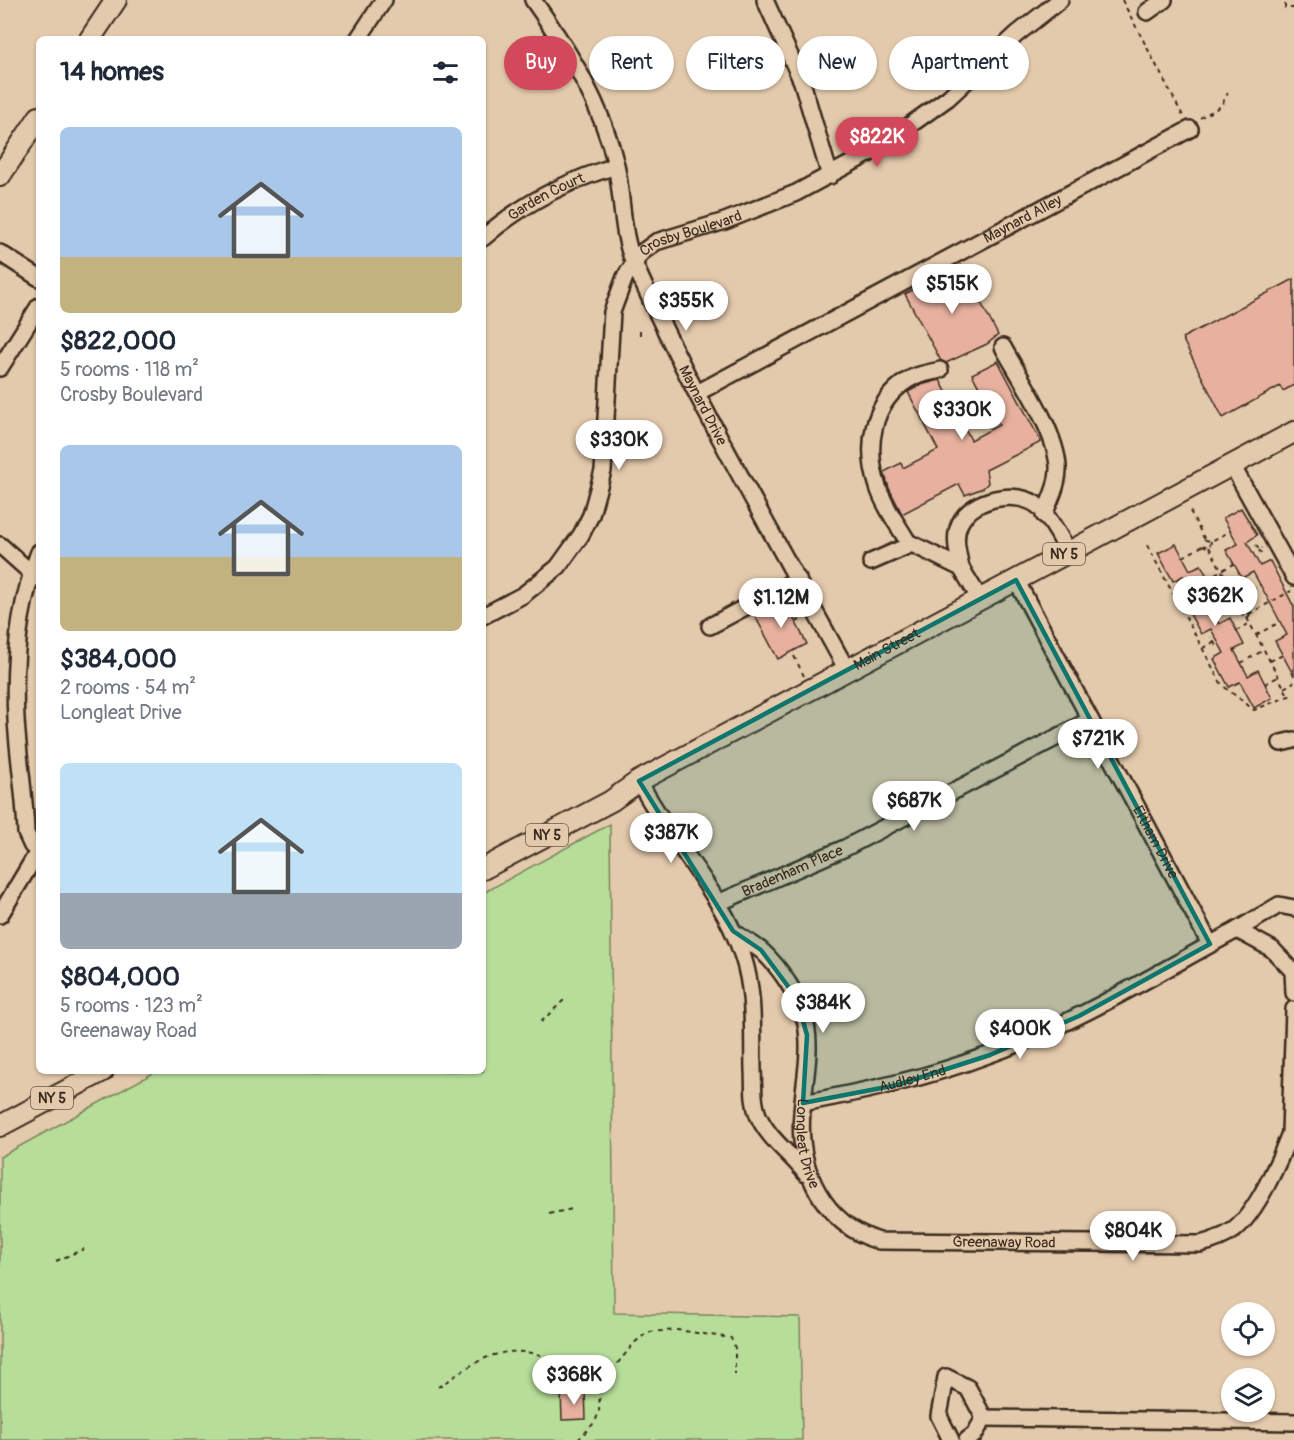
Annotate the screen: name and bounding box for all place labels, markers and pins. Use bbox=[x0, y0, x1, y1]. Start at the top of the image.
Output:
pin: $822K bbox=[835, 117, 919, 168]
pin: $515K bbox=[910, 264, 994, 315]
pin: $355K bbox=[644, 281, 728, 332]
pin: $330K bbox=[920, 390, 1004, 441]
pin: $330K bbox=[577, 420, 661, 471]
pin: $362K bbox=[1173, 576, 1257, 627]
pin: $1.12M bbox=[732, 578, 830, 629]
pin: $721K bbox=[1056, 719, 1140, 770]
pin: $687K bbox=[872, 781, 956, 832]
pin: $387K bbox=[629, 813, 713, 864]
pin: $384K bbox=[781, 983, 865, 1034]
pin: $400K bbox=[978, 1009, 1062, 1060]
pin: $804K bbox=[1091, 1211, 1175, 1262]
pin: $368K bbox=[532, 1355, 616, 1406]

